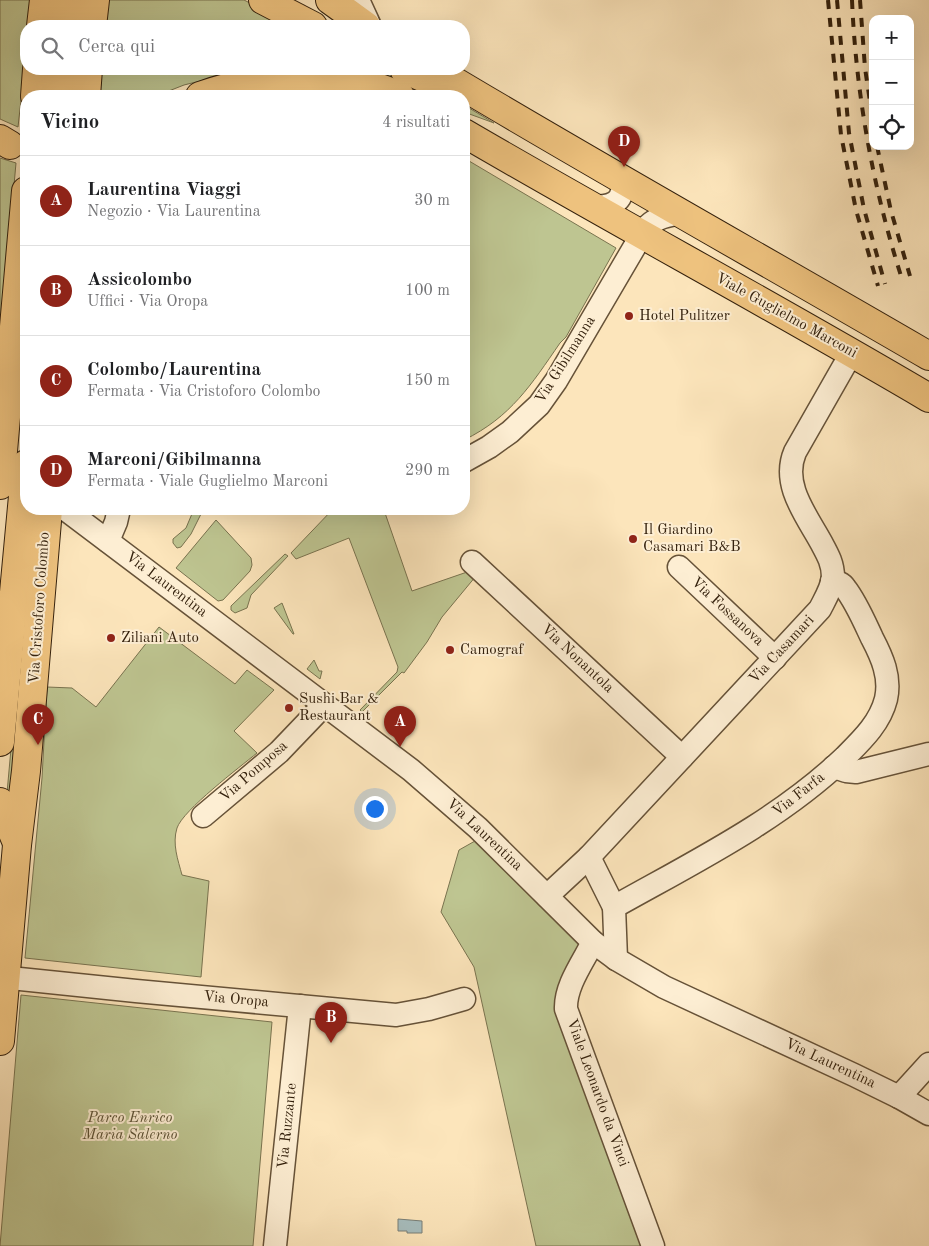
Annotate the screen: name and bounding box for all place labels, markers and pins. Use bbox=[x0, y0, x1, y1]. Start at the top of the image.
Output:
pin: D bbox=[608, 126, 640, 167]
place label: Hotel Pulitzer bbox=[639, 309, 730, 324]
marker: Hotel Pulitzer bbox=[623, 310, 635, 322]
place label: Il Giardino Casamari B&B bbox=[643, 523, 741, 555]
marker: Il Giardino Casamari B&B bbox=[627, 533, 639, 545]
place label: Ziliani Auto bbox=[121, 631, 199, 646]
marker: Ziliani Auto bbox=[105, 632, 117, 644]
place label: Camograf bbox=[460, 643, 524, 658]
marker: Camograf bbox=[444, 644, 456, 656]
place label: Sushi Bar & Restaurant bbox=[299, 692, 379, 724]
marker: Sushi Bar & Restaurant bbox=[283, 702, 295, 714]
pin: C bbox=[22, 704, 54, 745]
pin: A bbox=[384, 706, 416, 747]
pin: B bbox=[315, 1002, 347, 1043]

